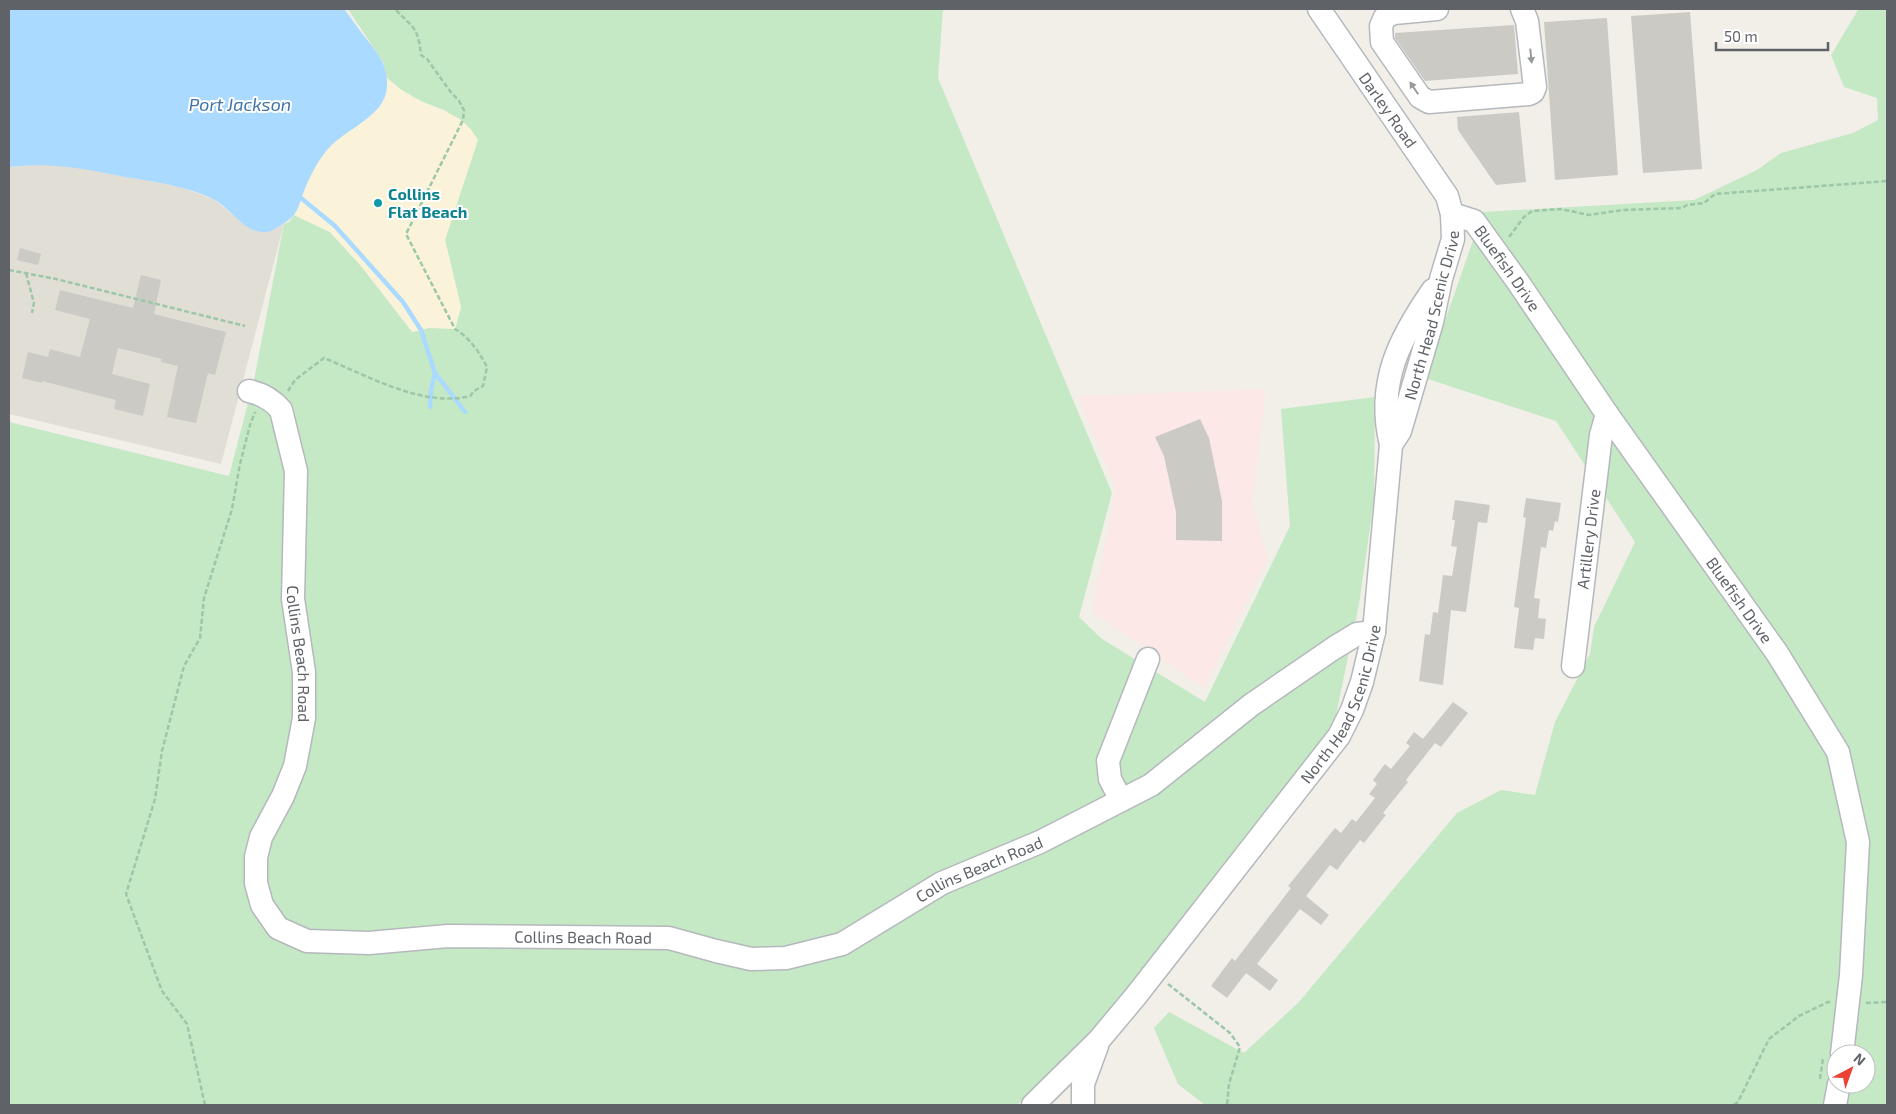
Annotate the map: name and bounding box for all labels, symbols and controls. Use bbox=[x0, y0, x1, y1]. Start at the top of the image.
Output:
scale bar bbox=[1716, 20, 1828, 52]
text: 50 m bbox=[1724, 27, 1758, 45]
one-way arrow bbox=[1527, 48, 1535, 64]
street label: Darley Road bbox=[1355, 68, 1421, 151]
one-way arrow bbox=[1409, 81, 1419, 95]
water label: Port Jackson bbox=[189, 93, 291, 115]
place label: Collins Flat Beach bbox=[388, 184, 467, 221]
marker: Collins Flat Beach bbox=[372, 197, 384, 209]
street label: Bluefish Drive bbox=[1471, 221, 1545, 315]
street label: North Head Scenic Drive bbox=[1400, 230, 1462, 402]
street label: Artillery Drive bbox=[1572, 488, 1603, 590]
street label: Bluefish Drive bbox=[1703, 553, 1777, 647]
street label: Collins Beach Road bbox=[283, 585, 314, 722]
street label: North Head Scenic Drive bbox=[1296, 624, 1384, 787]
street label: Collins Beach Road bbox=[912, 832, 1045, 906]
street label: Collins Beach Road bbox=[514, 927, 652, 947]
north arrow bbox=[1826, 1044, 1876, 1094]
text: N bbox=[1850, 1049, 1869, 1069]

